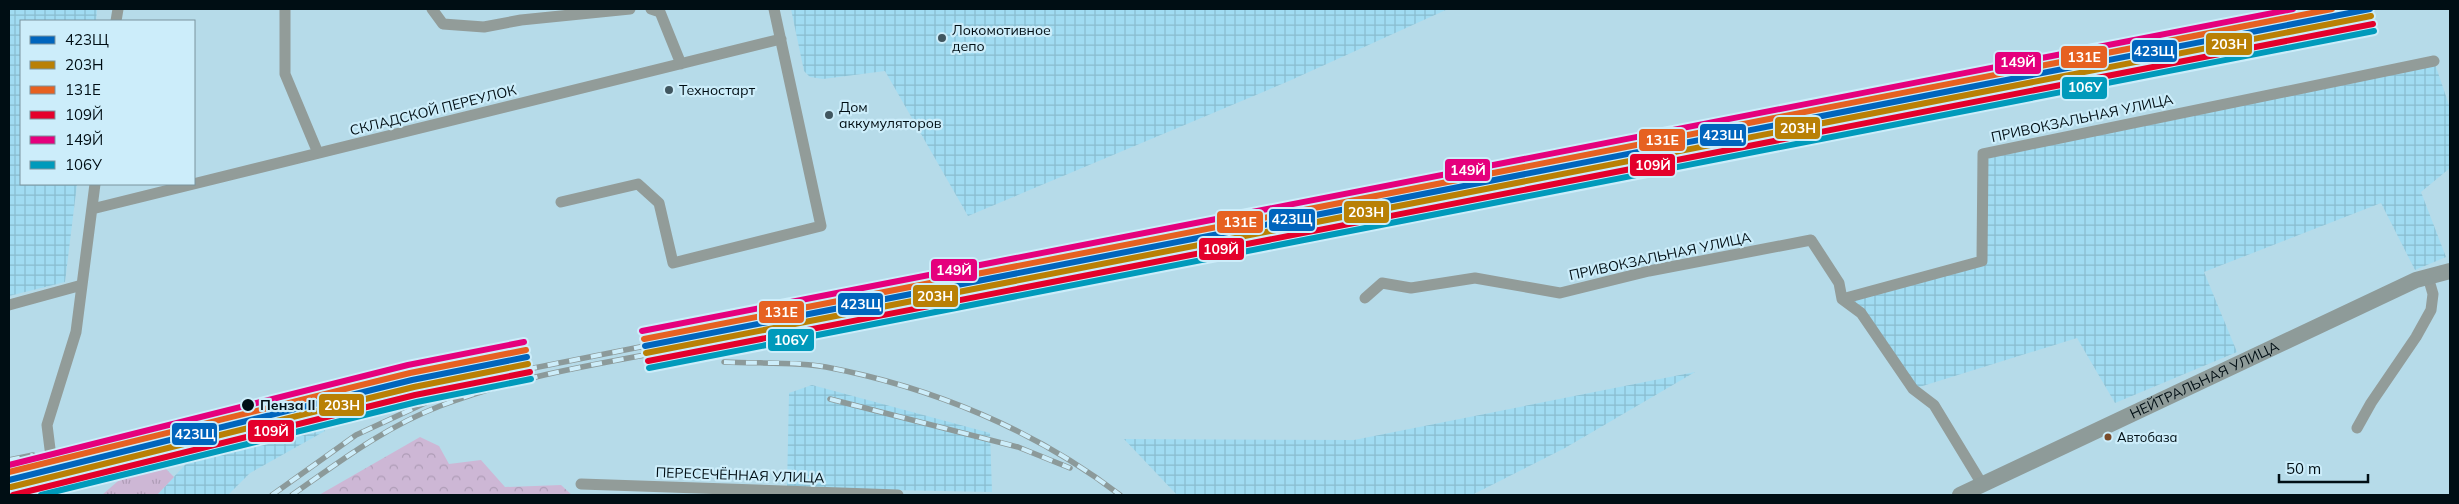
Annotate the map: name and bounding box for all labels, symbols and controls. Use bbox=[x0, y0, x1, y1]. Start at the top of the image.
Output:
legend bbox=[20, 20, 195, 185]
place label: Локомотивное депо bbox=[952, 21, 1051, 55]
text: 423Щ bbox=[65, 30, 109, 49]
marker: Локомотивное депо bbox=[936, 32, 948, 44]
line badge: 203Н bbox=[2205, 32, 2253, 56]
text: 203Н bbox=[2211, 35, 2247, 53]
line badge: 423Щ bbox=[2131, 39, 2178, 63]
text: 423Щ bbox=[2133, 42, 2175, 60]
line badge: 131Е bbox=[2060, 45, 2108, 69]
text: 131Е bbox=[2067, 48, 2101, 66]
line badge: 149Й bbox=[1994, 51, 2042, 75]
text: 149Й bbox=[2000, 53, 2036, 71]
text: 203Н bbox=[65, 55, 104, 74]
line badge: 106У bbox=[2061, 76, 2108, 100]
text: 106У bbox=[2068, 78, 2103, 96]
text: 131Е bbox=[65, 80, 101, 99]
street label: СКЛАДСКОЙ ПЕРЕУЛОК bbox=[348, 80, 519, 139]
place label: Техностарт bbox=[679, 81, 756, 99]
marker: Техностарт bbox=[663, 84, 675, 96]
street label: ПРИВОКЗАЛЬНАЯ УЛИЦА bbox=[1989, 90, 2175, 146]
place label: Дом аккумуляторов bbox=[839, 98, 942, 132]
text: 109Й bbox=[65, 105, 103, 124]
marker: Дом аккумуляторов bbox=[823, 109, 835, 121]
line badge: 203Н bbox=[1774, 116, 1821, 140]
text: 203Н bbox=[1780, 119, 1816, 137]
line badge: 423Щ bbox=[1699, 123, 1747, 147]
text: 423Щ bbox=[1702, 126, 1744, 144]
line badge: 131Е bbox=[1638, 128, 1686, 152]
text: 149Й bbox=[65, 130, 103, 149]
text: 131Е bbox=[1645, 131, 1679, 149]
line badge: 109Й bbox=[1629, 153, 1676, 177]
text: 106У bbox=[65, 155, 102, 174]
text: 109Й bbox=[1635, 156, 1671, 174]
line badge: 149Й bbox=[1444, 158, 1491, 182]
text: 149Й bbox=[1450, 161, 1486, 179]
line badge: 203Н bbox=[1343, 200, 1390, 224]
text: 203Н bbox=[1348, 203, 1384, 221]
line badge: 423Щ bbox=[1268, 208, 1316, 232]
line badge: 131Е bbox=[1216, 210, 1264, 234]
text: 423Щ bbox=[1271, 210, 1313, 228]
text: 131Е bbox=[1223, 213, 1257, 231]
street label: ПРИВОКЗАЛЬНАЯ УЛИЦА bbox=[1567, 228, 1753, 284]
line badge: 109Й bbox=[1198, 237, 1245, 261]
text: 109Й bbox=[1203, 240, 1239, 258]
line badge: 149Й bbox=[930, 258, 978, 282]
text: 149Й bbox=[936, 261, 972, 279]
line badge: 203Н bbox=[912, 284, 959, 308]
text: 203Н bbox=[917, 287, 953, 305]
line badge: 423Щ bbox=[837, 292, 884, 316]
text: 423Щ bbox=[840, 295, 882, 313]
line badge: 131Е bbox=[758, 300, 805, 324]
text: 131Е bbox=[764, 303, 798, 321]
line badge: 106У bbox=[767, 328, 815, 352]
text: 106У bbox=[774, 331, 809, 349]
street label: НЕЙТРАЛЬНАЯ УЛИЦА bbox=[2127, 337, 2282, 423]
line badge: 203Н bbox=[318, 393, 365, 417]
place label: Пенза II bbox=[260, 396, 315, 414]
text: 203Н bbox=[324, 396, 360, 414]
marker: Пенза II bbox=[240, 397, 256, 413]
line badge: 109Й bbox=[247, 419, 295, 443]
line badge: 423Щ bbox=[171, 422, 218, 446]
text: 109Й bbox=[253, 422, 289, 440]
text: 423Щ bbox=[174, 425, 216, 443]
place label: Автобаза bbox=[2117, 429, 2177, 445]
marker: Автобаза bbox=[2103, 432, 2113, 442]
scale bar bbox=[2279, 452, 2368, 484]
text: 50 m bbox=[2286, 459, 2321, 478]
street label: ПЕРЕСЕЧЁННАЯ УЛИЦА bbox=[655, 463, 825, 487]

